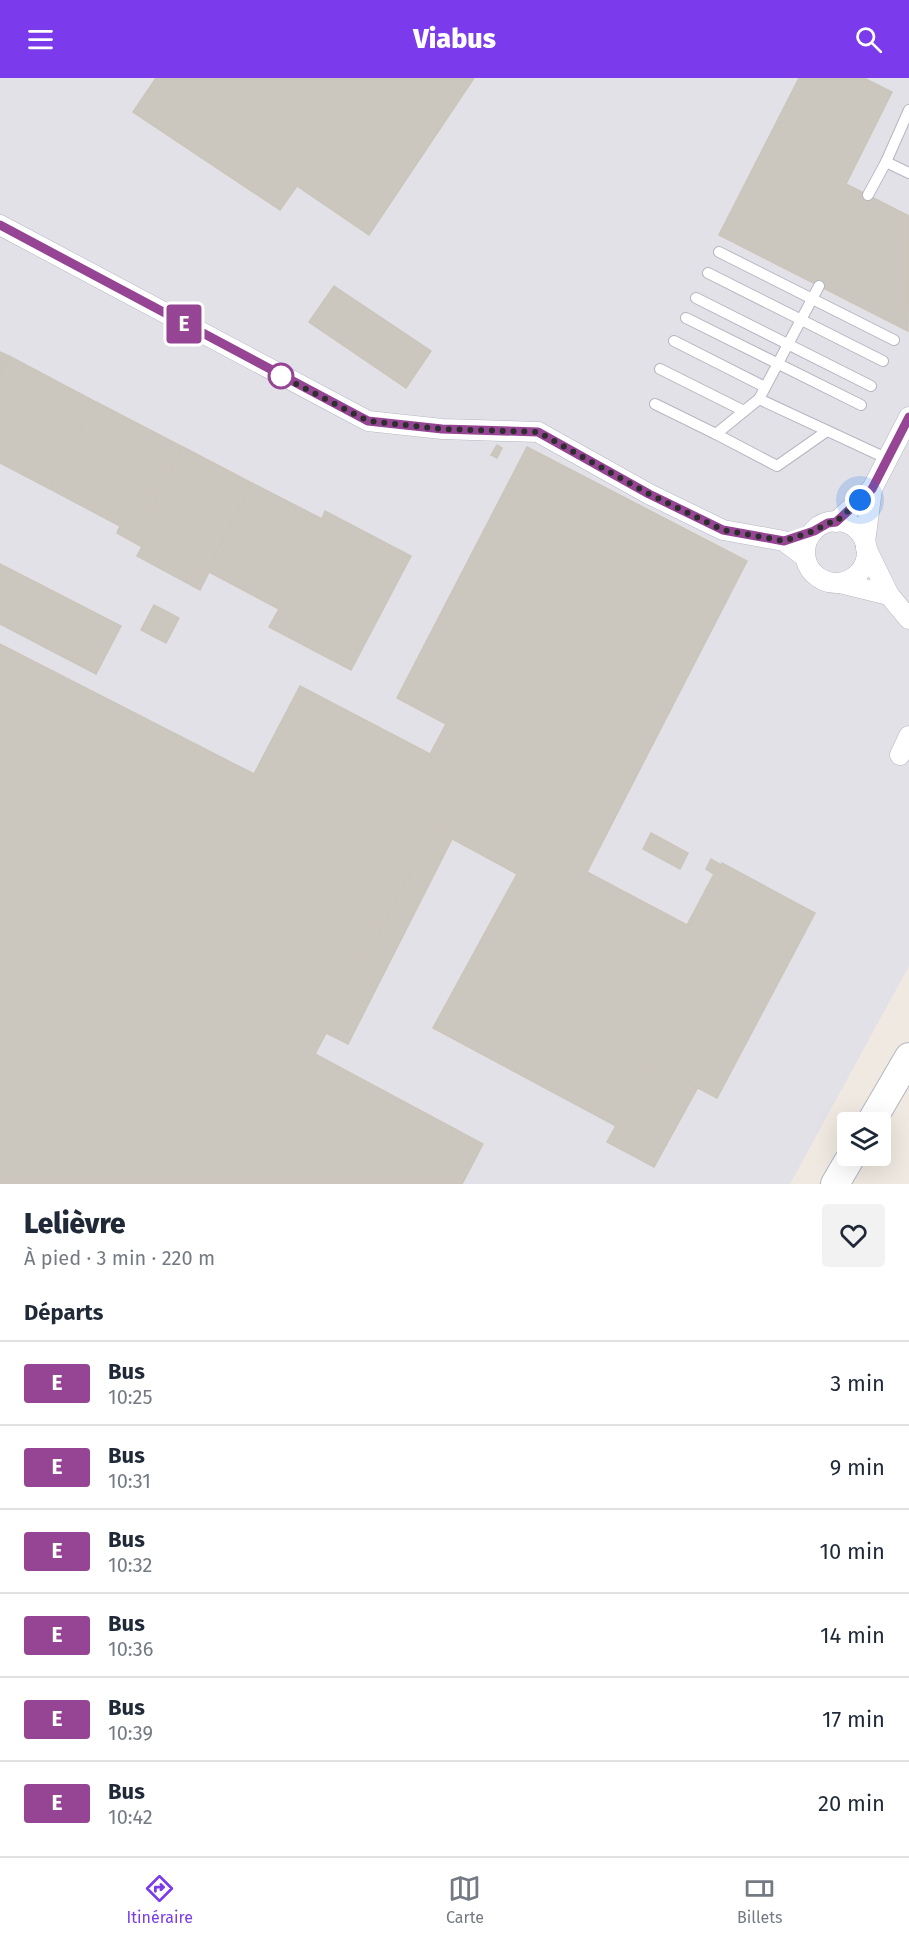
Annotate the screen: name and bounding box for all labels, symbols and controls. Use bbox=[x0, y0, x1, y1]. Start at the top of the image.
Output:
icon: menu bbox=[24, 23, 57, 56]
text: Viabus bbox=[413, 23, 496, 55]
icon: search bbox=[852, 23, 885, 56]
line badge: E bbox=[164, 304, 204, 344]
text: E bbox=[178, 311, 190, 337]
unlabelled marker bbox=[268, 363, 294, 389]
your location bbox=[845, 485, 875, 515]
map controls bbox=[837, 1112, 891, 1166]
button: layers bbox=[837, 1112, 891, 1166]
button: heart bbox=[822, 1204, 885, 1267]
text: Lelièvre bbox=[24, 1207, 125, 1240]
text: À pied · 3 min · 220 m bbox=[24, 1246, 215, 1270]
text: Départs bbox=[24, 1299, 103, 1326]
text: Bus bbox=[108, 1358, 145, 1385]
text: E bbox=[51, 1370, 63, 1396]
text: 3 min bbox=[830, 1370, 885, 1397]
text: 10:25 bbox=[108, 1385, 153, 1409]
text: Bus bbox=[108, 1442, 145, 1469]
text: E bbox=[51, 1454, 63, 1480]
text: 9 min bbox=[830, 1454, 885, 1481]
text: 10:31 bbox=[108, 1469, 151, 1493]
text: Bus bbox=[108, 1526, 145, 1553]
text: E bbox=[51, 1538, 63, 1564]
text: 10 min bbox=[819, 1538, 885, 1565]
text: 10:32 bbox=[108, 1553, 152, 1577]
text: Bus bbox=[108, 1610, 145, 1637]
text: E bbox=[51, 1622, 63, 1648]
text: 14 min bbox=[820, 1622, 885, 1649]
text: 10:36 bbox=[108, 1637, 153, 1661]
text: Bus bbox=[108, 1694, 145, 1721]
text: E bbox=[51, 1706, 63, 1732]
text: 17 min bbox=[822, 1706, 885, 1733]
text: 10:39 bbox=[108, 1721, 153, 1745]
text: Bus bbox=[108, 1778, 145, 1805]
text: E bbox=[51, 1790, 63, 1816]
text: 20 min bbox=[818, 1790, 885, 1817]
text: 10:42 bbox=[108, 1805, 153, 1829]
tab: Itinéraire bbox=[127, 1872, 193, 1927]
tab: Carte bbox=[446, 1872, 484, 1927]
tab: Billets bbox=[737, 1872, 782, 1927]

